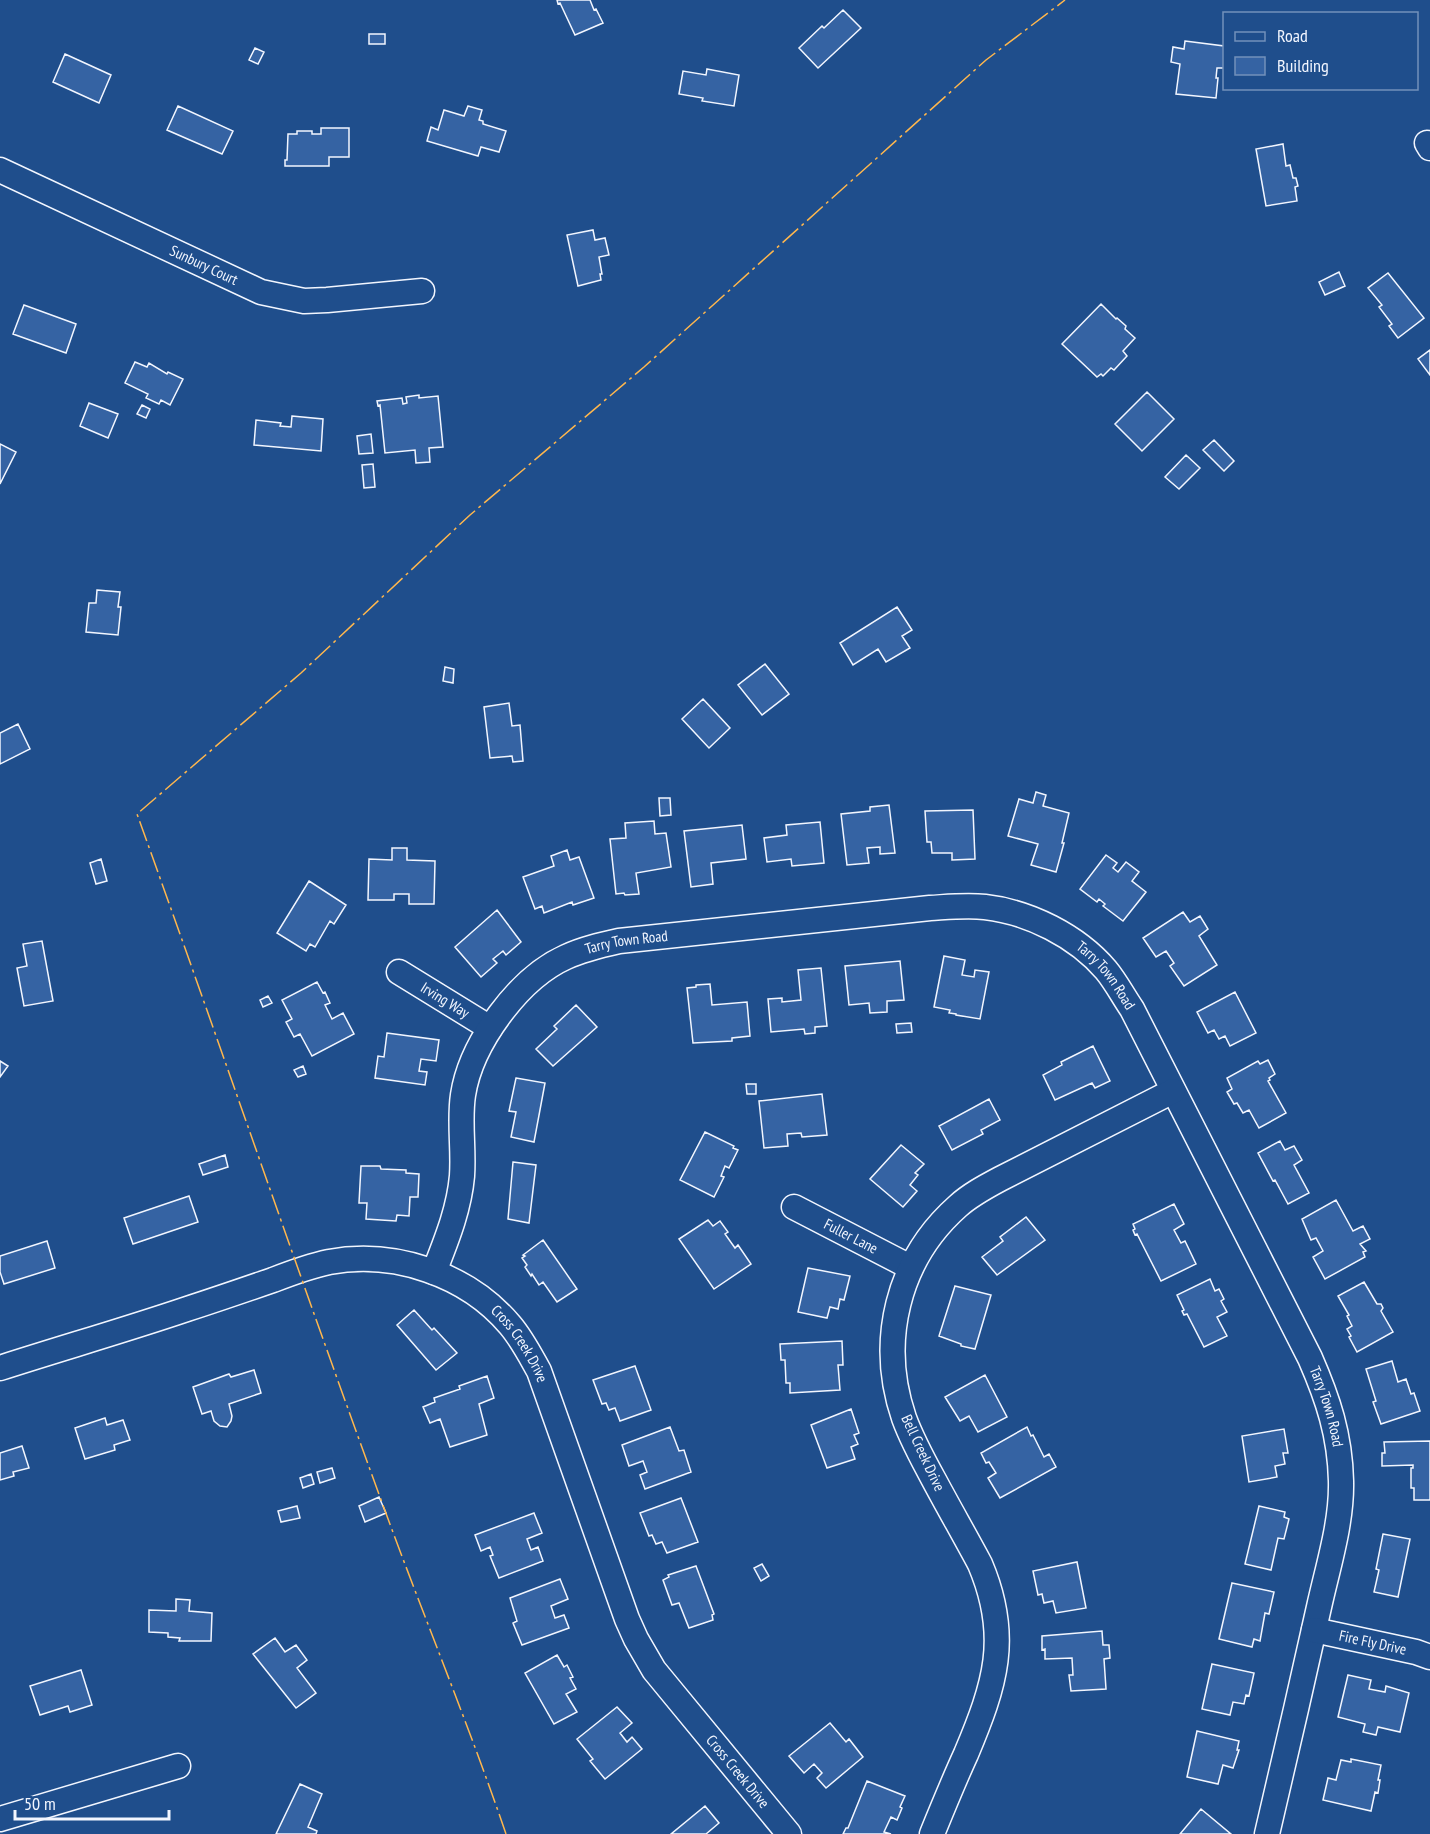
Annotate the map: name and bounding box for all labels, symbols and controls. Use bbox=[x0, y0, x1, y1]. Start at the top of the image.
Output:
legend bbox=[1223, 12, 1418, 90]
text: Road bbox=[1277, 24, 1308, 47]
text: Building bbox=[1277, 54, 1329, 77]
street label: Sunbury Court bbox=[167, 241, 241, 289]
street label: Tarry Town Road bbox=[583, 926, 669, 958]
street label: Tarry Town Road bbox=[1073, 937, 1140, 1013]
street label: Irving Way bbox=[417, 978, 474, 1022]
street label: Fuller Lane bbox=[821, 1214, 881, 1258]
street label: Cross Creek Drive bbox=[487, 1301, 552, 1385]
street label: Tarry Town Road bbox=[1306, 1363, 1348, 1448]
street label: Bell Creek Drive bbox=[897, 1411, 949, 1494]
street label: Fire Fly Drive bbox=[1337, 1626, 1408, 1659]
street label: Cross Creek Drive bbox=[702, 1731, 774, 1812]
scale bar bbox=[15, 1783, 170, 1821]
text: 50 m bbox=[24, 1792, 56, 1815]

